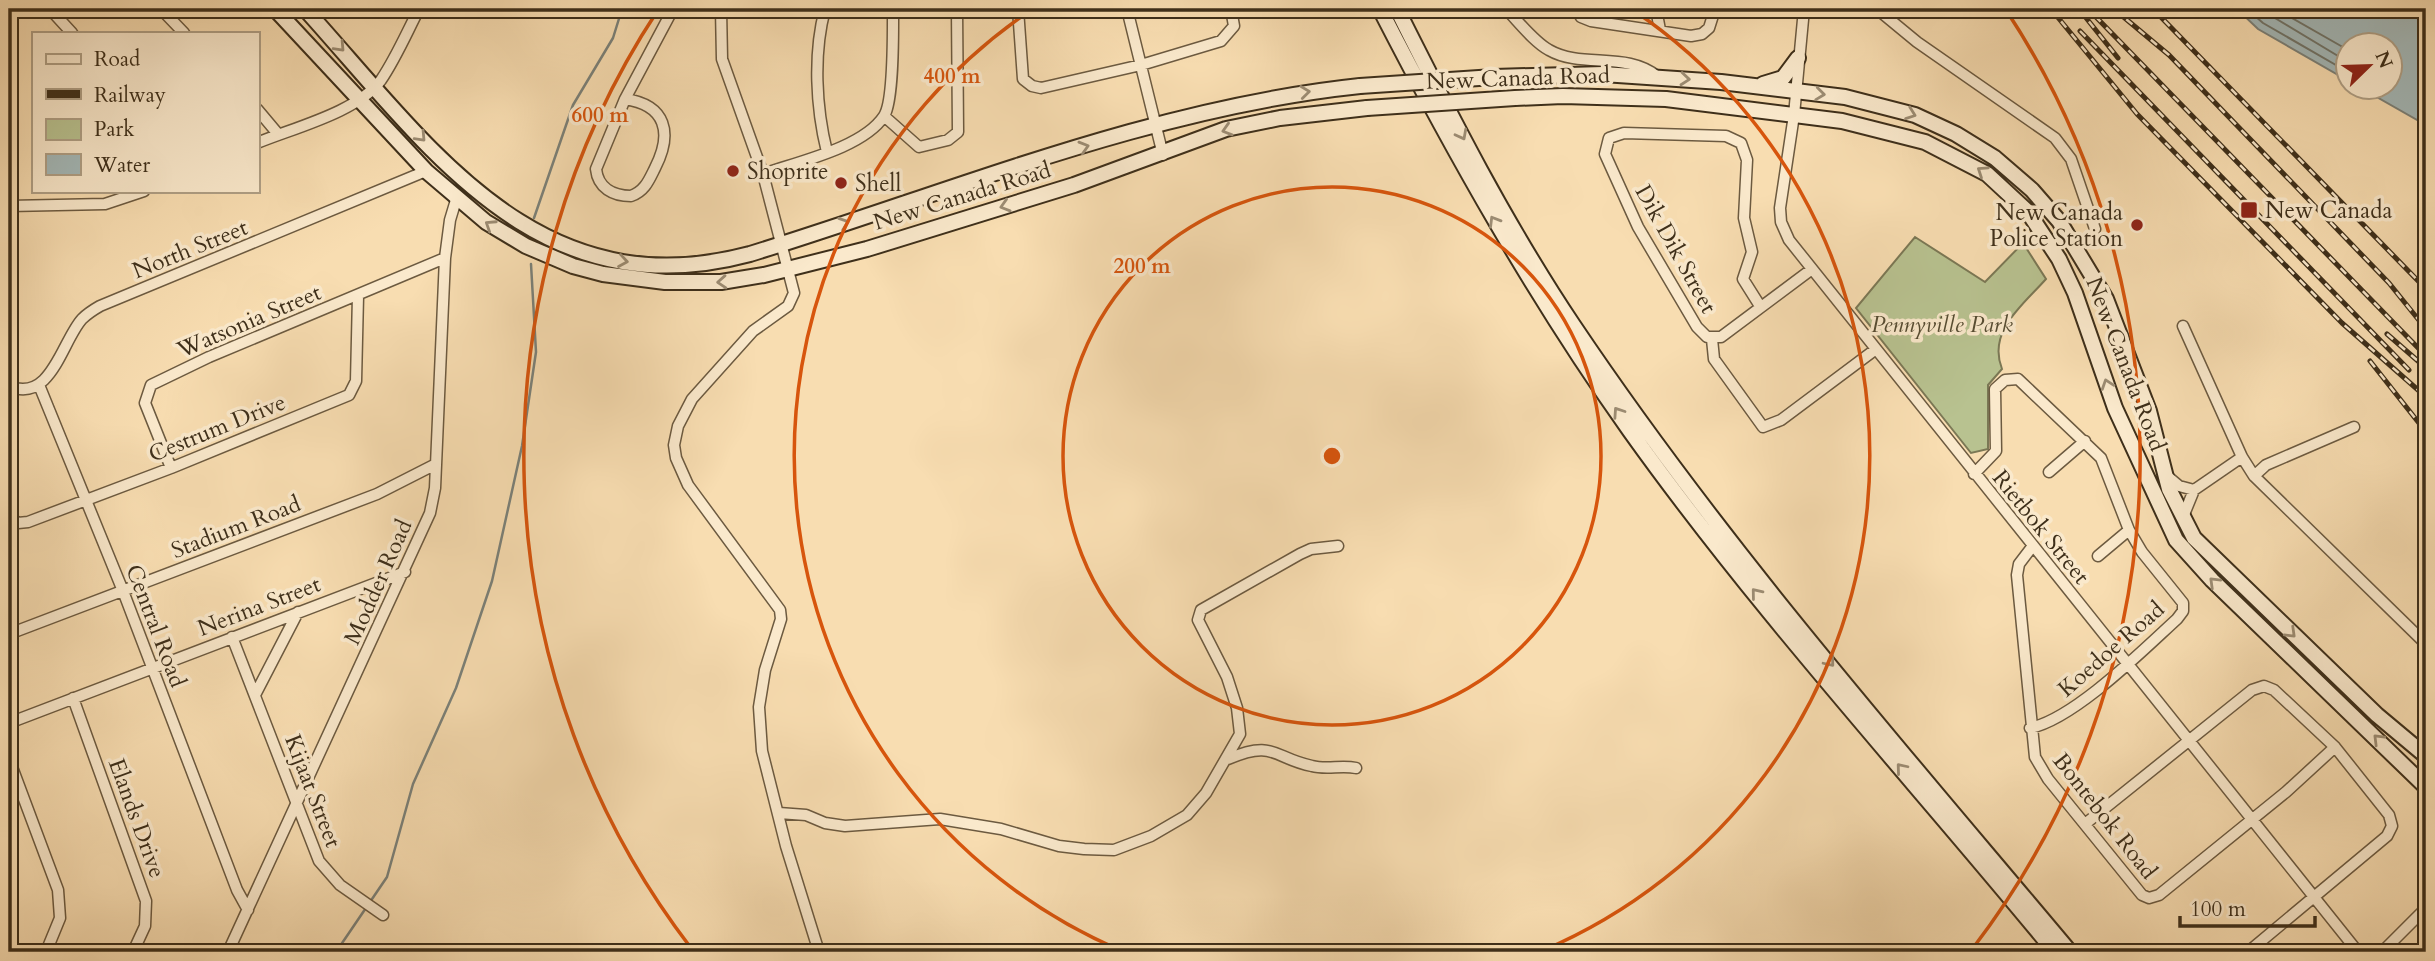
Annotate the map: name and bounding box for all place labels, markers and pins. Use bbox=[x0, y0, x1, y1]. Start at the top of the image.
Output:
place label: Shoprite bbox=[747, 156, 828, 187]
marker: Shoprite bbox=[725, 163, 741, 179]
place label: Shell bbox=[855, 168, 901, 199]
marker: Shell bbox=[833, 175, 849, 191]
place label: New Canada bbox=[2265, 195, 2392, 226]
place label: New Canada Police Station bbox=[1990, 197, 2123, 254]
marker: New Canada bbox=[2239, 200, 2259, 220]
marker: New Canada Police Station bbox=[2129, 217, 2145, 233]
centre of rings bbox=[1320, 444, 1344, 468]

